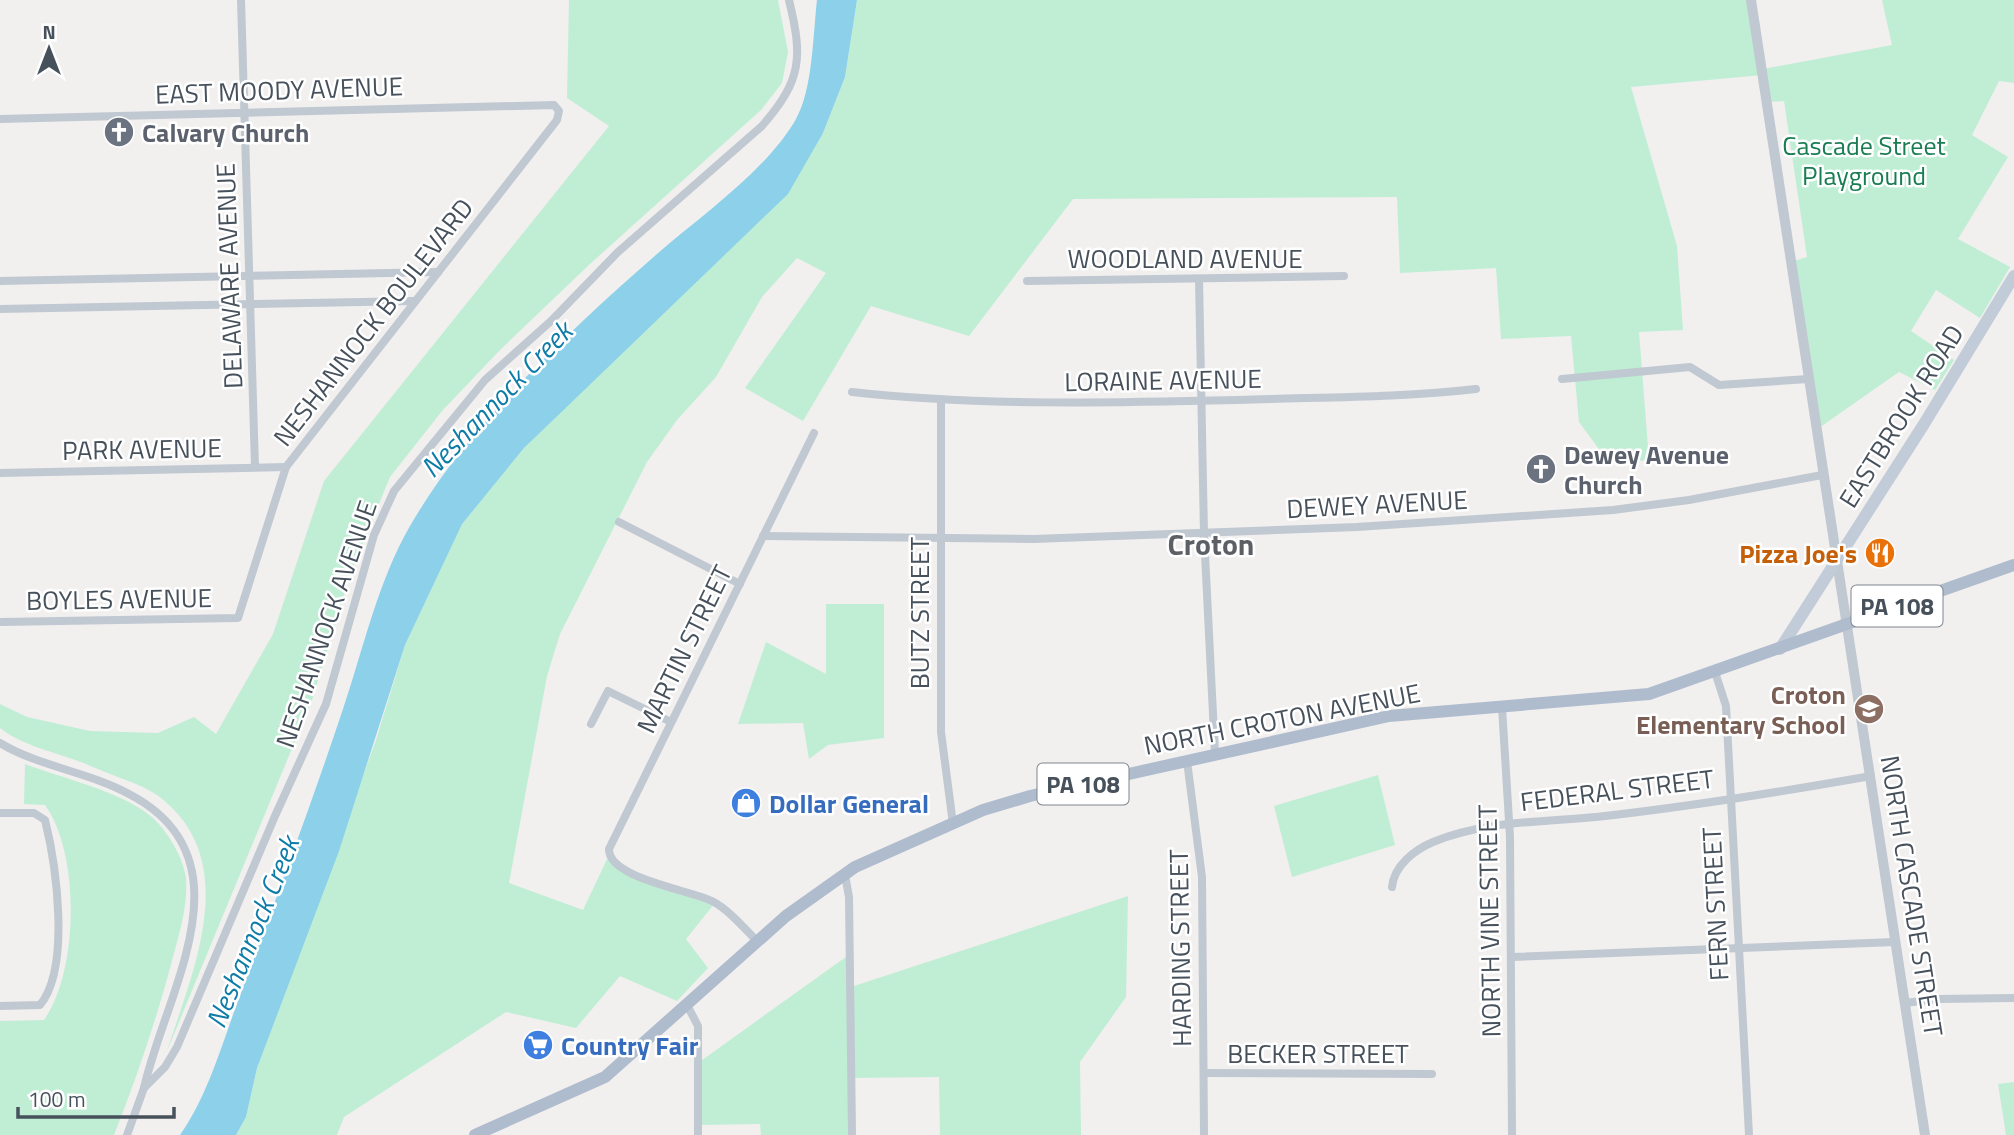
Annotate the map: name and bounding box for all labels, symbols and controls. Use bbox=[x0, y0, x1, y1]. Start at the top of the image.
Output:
north arrow bbox=[14, 14, 84, 84]
text: N bbox=[42, 17, 56, 46]
street label: EAST MOODY AVENUE bbox=[154, 66, 404, 114]
place label: Calvary Church bbox=[142, 113, 309, 152]
church icon: Calvary Church bbox=[102, 115, 136, 149]
park label: Cascade Street Playground bbox=[1782, 126, 1946, 195]
street label: DELAWARE AVENUE bbox=[206, 163, 252, 389]
street label: NESHANNOCK BOULEVARD bbox=[264, 190, 482, 454]
street label: WOODLAND AVENUE bbox=[1067, 239, 1303, 278]
water label: Neshannock Creek bbox=[410, 308, 584, 487]
street label: EASTBROOK ROAD bbox=[1829, 317, 1973, 515]
street label: LORAINE AVENUE bbox=[1064, 359, 1262, 401]
street label: PARK AVENUE bbox=[62, 428, 222, 470]
place label: Dewey Avenue Church bbox=[1564, 435, 1729, 504]
church icon: Dewey Avenue Church bbox=[1524, 452, 1558, 486]
street label: DEWEY AVENUE bbox=[1285, 480, 1469, 528]
street label: NESHANNOCK AVENUE bbox=[265, 495, 387, 753]
district label: Croton bbox=[1168, 521, 1254, 567]
place label: Pizza Joe's bbox=[1739, 534, 1857, 573]
restaurant icon: Pizza Joe's bbox=[1863, 536, 1897, 570]
street label: BUTZ STREET bbox=[900, 537, 939, 689]
street label: MARTIN STREET bbox=[626, 558, 742, 740]
street label: BOYLES AVENUE bbox=[26, 578, 212, 620]
road number: PA 108 bbox=[1852, 586, 1942, 626]
street label: NORTH CROTON AVENUE bbox=[1140, 673, 1424, 765]
place label: Croton Elementary School bbox=[1636, 675, 1846, 744]
school or university icon: Croton Elementary School bbox=[1852, 692, 1886, 726]
street label: NORTH CASCADE STREET bbox=[1871, 753, 1954, 1039]
street label: FEDERAL STREET bbox=[1518, 759, 1716, 821]
road number: PA 108 bbox=[1038, 764, 1128, 804]
place label: Dollar General bbox=[769, 784, 929, 823]
shop icon: Dollar General bbox=[729, 786, 763, 820]
street label: NORTH VINE STREET bbox=[1467, 804, 1511, 1038]
street label: FERN STREET bbox=[1691, 826, 1738, 982]
water label: Neshannock Creek bbox=[194, 827, 311, 1034]
street label: HARDING STREET bbox=[1159, 848, 1201, 1047]
place label: Country Fair bbox=[561, 1026, 699, 1065]
supermarket icon: Country Fair bbox=[521, 1028, 555, 1062]
street label: BECKER STREET bbox=[1227, 1034, 1409, 1073]
scale bar bbox=[18, 1076, 173, 1120]
text: 100 m bbox=[28, 1083, 85, 1115]

